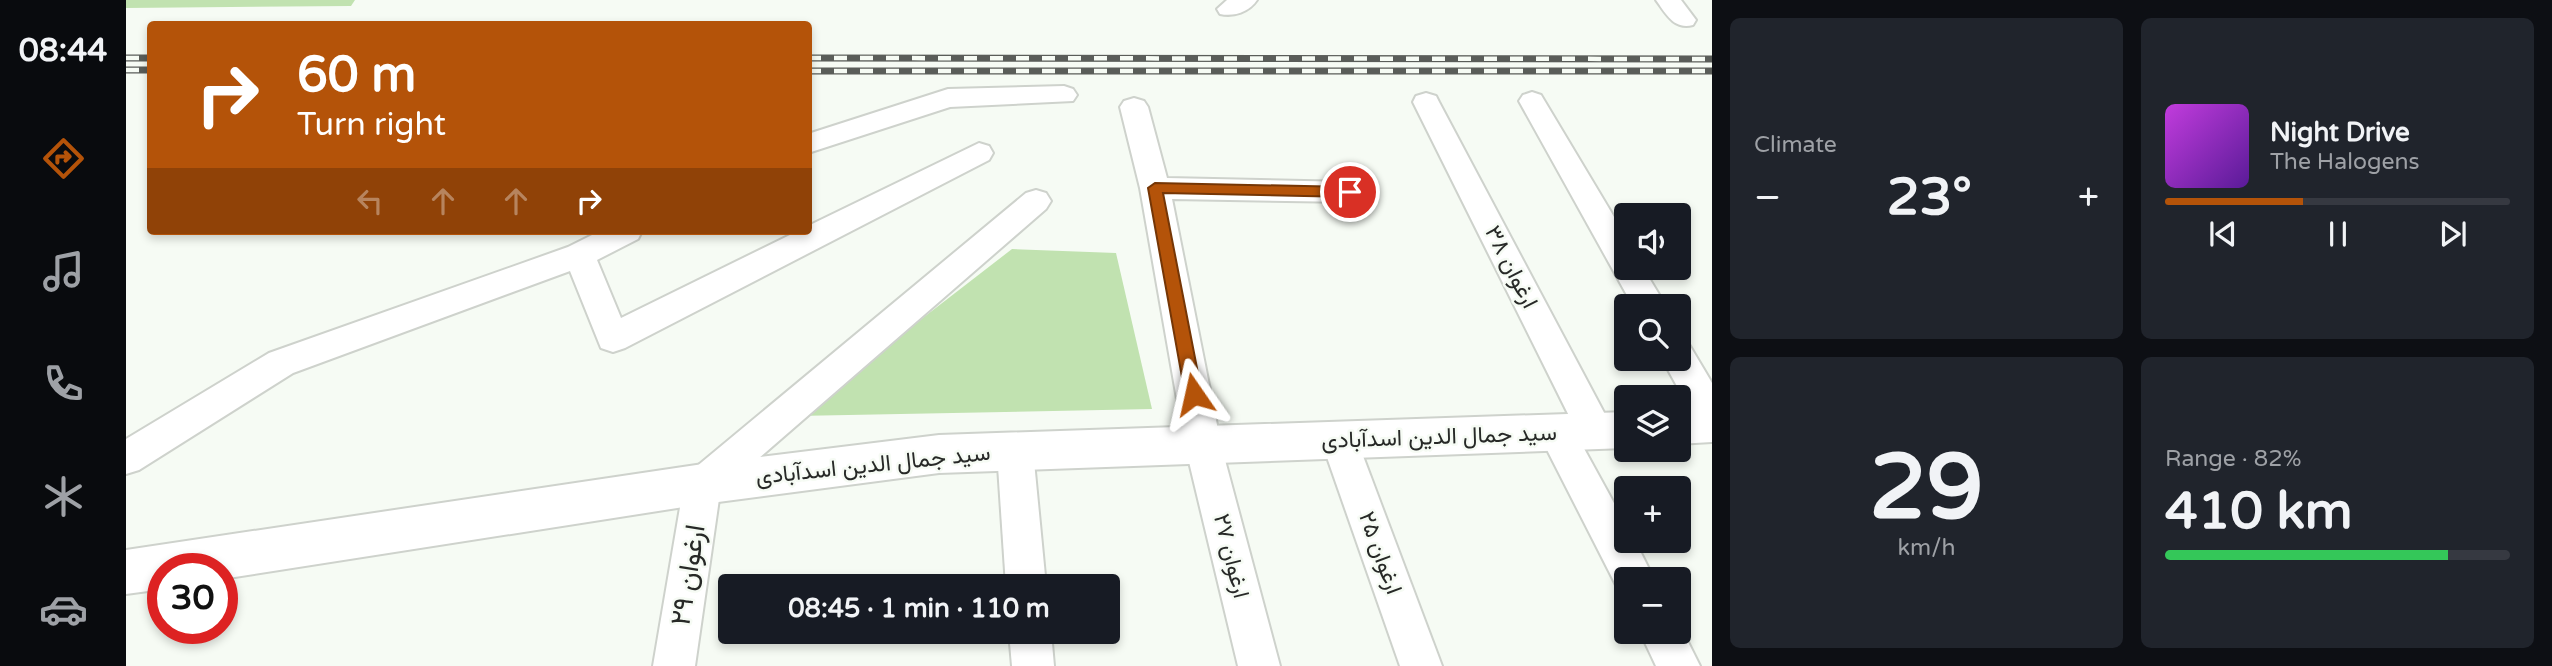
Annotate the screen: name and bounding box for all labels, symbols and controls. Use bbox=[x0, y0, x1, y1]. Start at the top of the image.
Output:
text: 08:44 bbox=[19, 32, 107, 70]
text: 60 m bbox=[297, 46, 416, 105]
icon: right bbox=[182, 49, 273, 140]
text: Turn right bbox=[297, 106, 446, 144]
text: Night Drive bbox=[2270, 117, 2410, 148]
text: Climate bbox=[1754, 131, 1837, 159]
icon: directions bbox=[39, 134, 88, 183]
text: The Halogens bbox=[2270, 148, 2419, 176]
pin bbox=[1320, 162, 1380, 222]
text: 23° bbox=[1887, 166, 1972, 229]
icon: arrive bbox=[1331, 173, 1369, 211]
text: − bbox=[1754, 175, 1781, 221]
text: + bbox=[2078, 175, 2099, 221]
icon: left bbox=[351, 182, 389, 220]
icon: ahead bbox=[424, 182, 462, 220]
icon: ahead bbox=[497, 182, 535, 220]
icon: right bbox=[570, 182, 608, 220]
map controls bbox=[1614, 203, 1691, 644]
button: sound bbox=[1614, 203, 1691, 280]
icon: previous bbox=[2204, 215, 2242, 253]
icon: pause bbox=[2319, 215, 2357, 253]
icon: next bbox=[2434, 215, 2472, 253]
street label: ارغوان ۳۸ bbox=[1478, 221, 1544, 313]
icon: music bbox=[39, 247, 88, 296]
button: search bbox=[1614, 294, 1691, 371]
position arrow bbox=[1157, 357, 1231, 431]
icon: phone bbox=[39, 359, 88, 408]
button: layers bbox=[1614, 385, 1691, 462]
street label: سید جمال الدین اسدآبادی bbox=[1321, 419, 1557, 455]
text: 29 bbox=[1869, 433, 1984, 543]
street label: سید جمال الدین اسدآبادی bbox=[754, 439, 992, 491]
text: Range · 82% bbox=[2165, 445, 2301, 473]
icon: climate bbox=[39, 472, 88, 521]
button: + bbox=[1614, 476, 1691, 553]
text: 410 km bbox=[2165, 480, 2353, 543]
street label: ارغوان ۲۵ bbox=[1352, 508, 1408, 598]
street label: ارغوان ۲۷ bbox=[1207, 511, 1255, 601]
street label: ارغوان ۲۹ bbox=[663, 522, 713, 628]
text: km/h bbox=[1898, 534, 1955, 562]
speed limit sign: 30 bbox=[147, 553, 238, 644]
button: − bbox=[1614, 567, 1691, 644]
icon: car bbox=[39, 585, 88, 634]
text: 08:45 · 1 min · 110 m bbox=[788, 593, 1050, 624]

